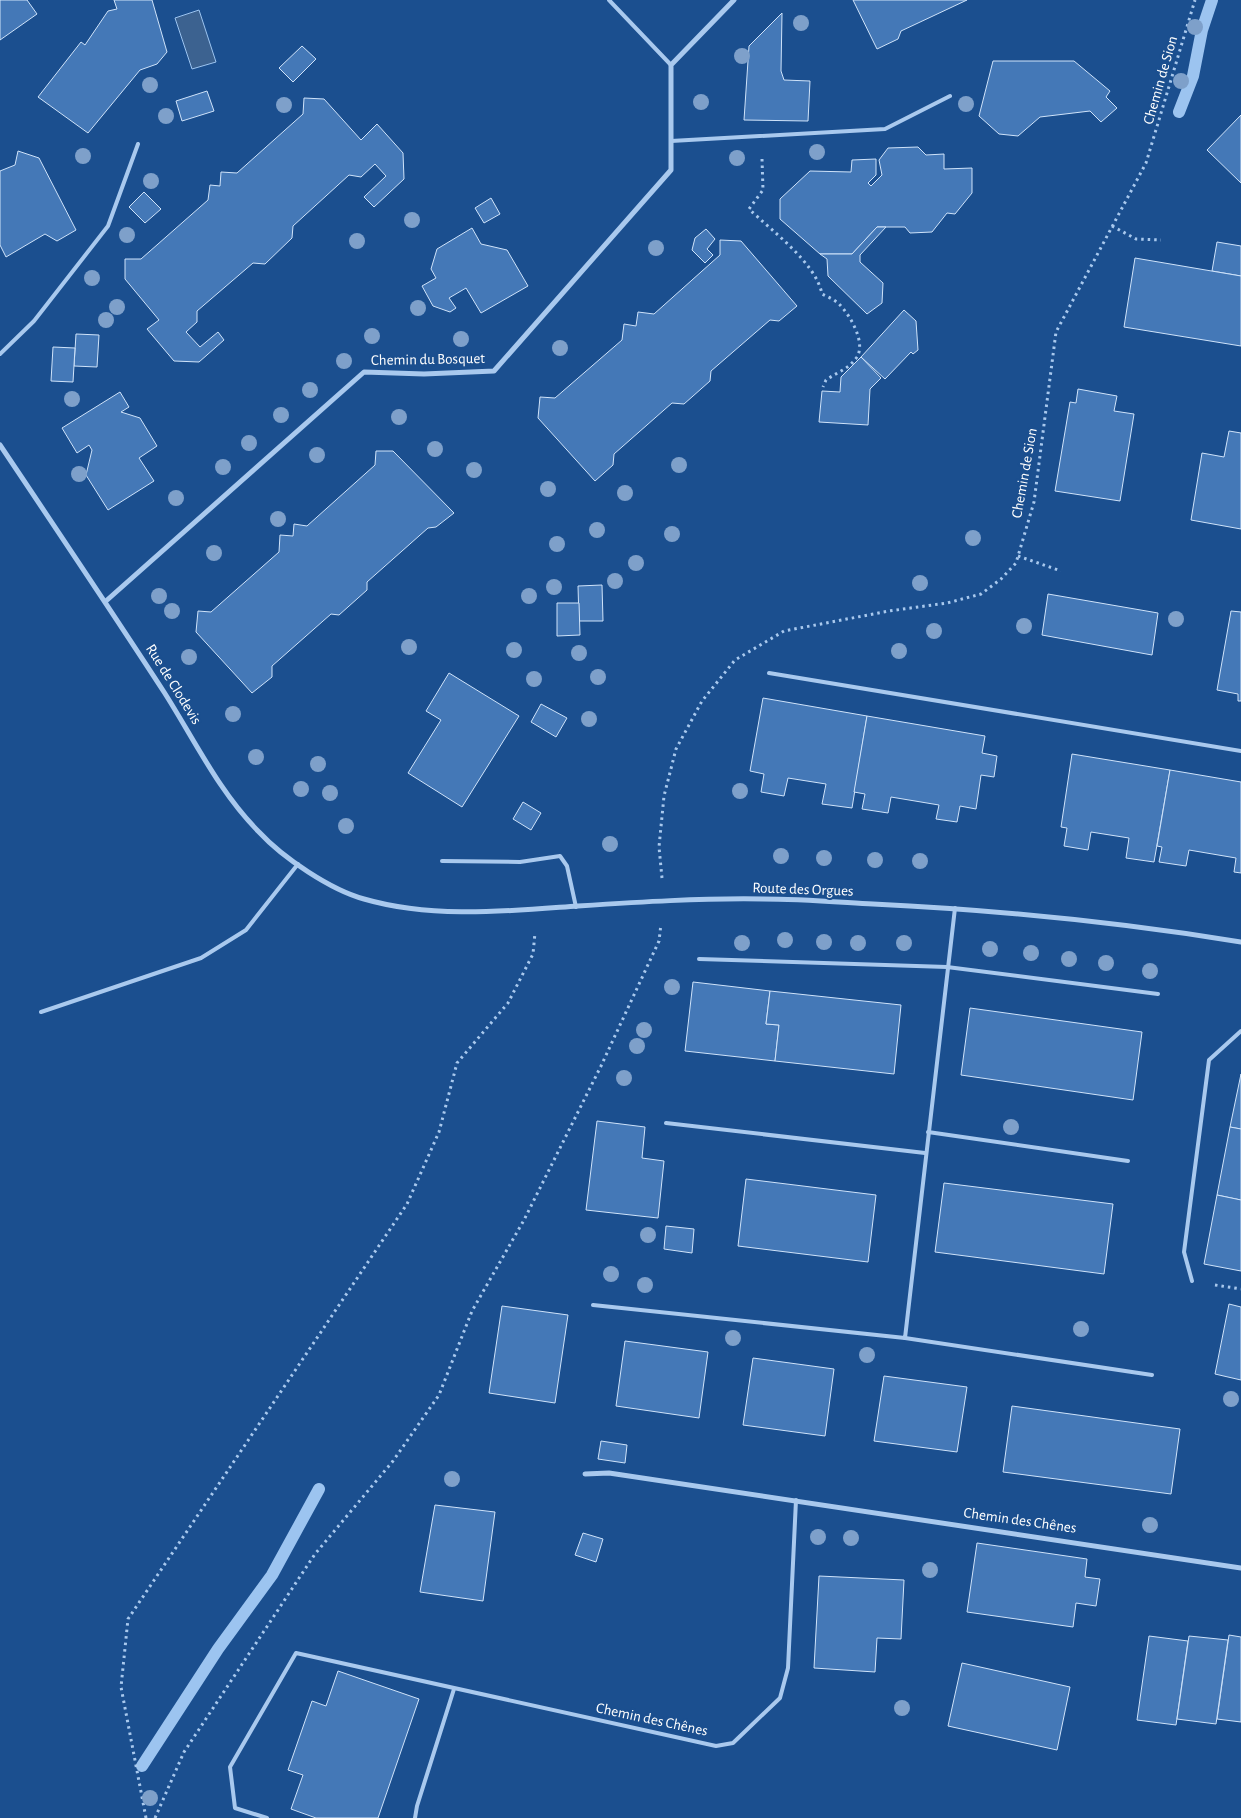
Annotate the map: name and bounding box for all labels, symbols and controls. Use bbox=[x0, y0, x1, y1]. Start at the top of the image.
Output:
street label: Chemin de Sion bbox=[1141, 34, 1180, 126]
street label: Chemin du Bosquet bbox=[371, 351, 485, 368]
street label: Chemin de Sion bbox=[1009, 427, 1040, 519]
street label: Rue de Clodevis bbox=[143, 642, 204, 727]
street label: Route des Orgues bbox=[752, 880, 854, 899]
street label: Chemin des Chênes bbox=[963, 1505, 1077, 1536]
street label: Chemin des Chênes bbox=[595, 1700, 709, 1739]

